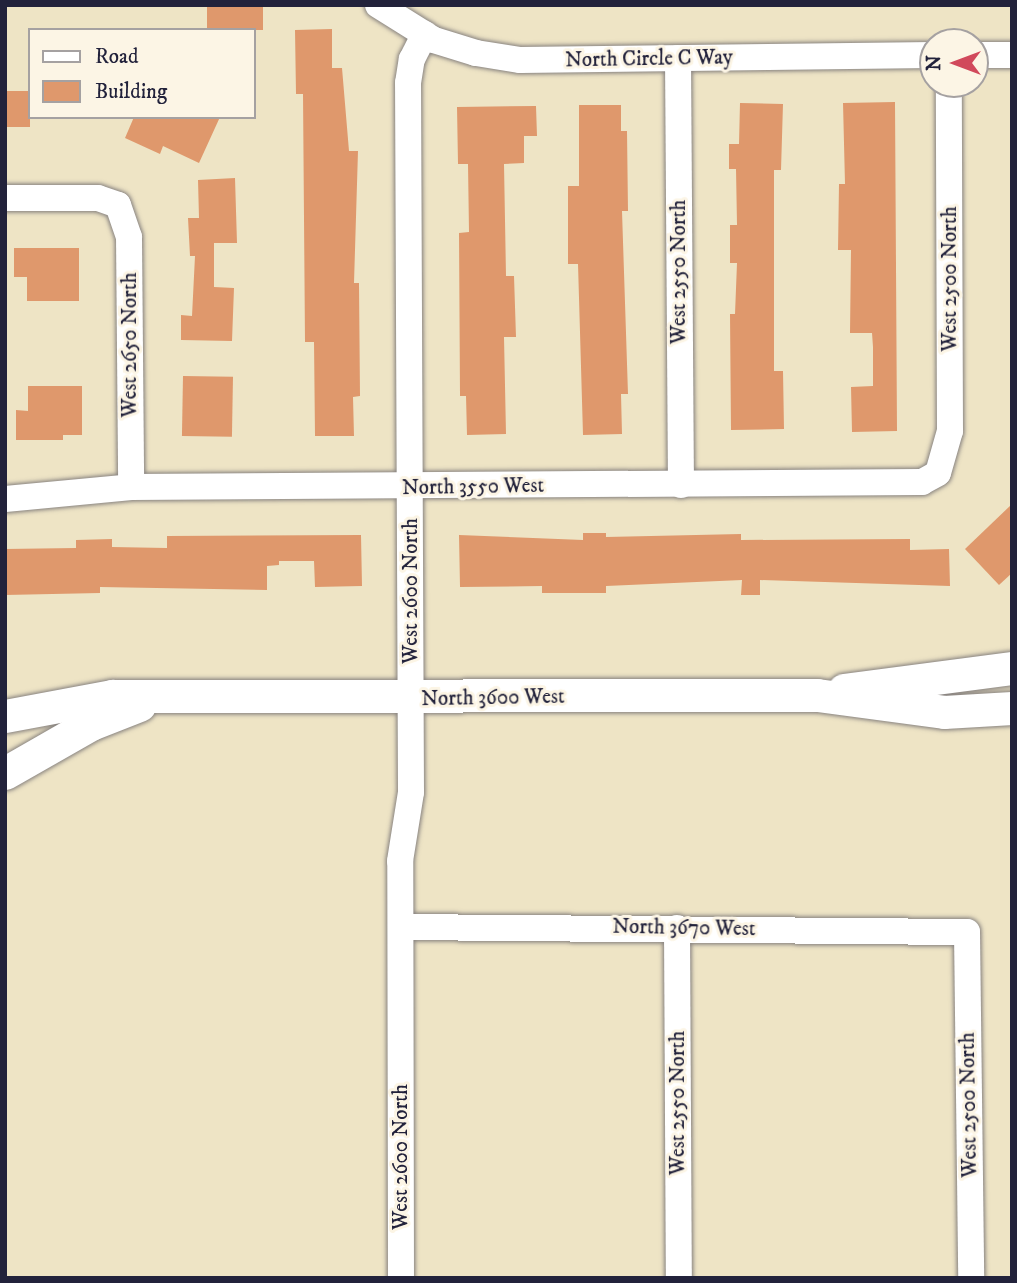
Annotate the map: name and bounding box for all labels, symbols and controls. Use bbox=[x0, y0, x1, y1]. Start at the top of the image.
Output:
legend bbox=[28, 28, 256, 119]
north arrow bbox=[919, 28, 989, 98]
text: Road bbox=[95, 44, 139, 70]
street label: North Circle C Way bbox=[565, 45, 733, 73]
text: N bbox=[923, 55, 946, 71]
text: Building bbox=[95, 79, 167, 105]
street label: West 2550 North bbox=[666, 200, 692, 344]
street label: West 2500 North bbox=[937, 206, 963, 352]
street label: West 2650 North bbox=[117, 272, 143, 418]
street label: North 3550 West bbox=[402, 473, 544, 501]
street label: West 2600 North bbox=[398, 518, 424, 664]
street label: North 3600 West bbox=[421, 684, 565, 712]
street label: North 3670 West bbox=[612, 914, 756, 942]
street label: West 2550 North bbox=[665, 1031, 691, 1175]
street label: West 2500 North bbox=[955, 1032, 983, 1178]
street label: West 2600 North bbox=[388, 1084, 414, 1230]

